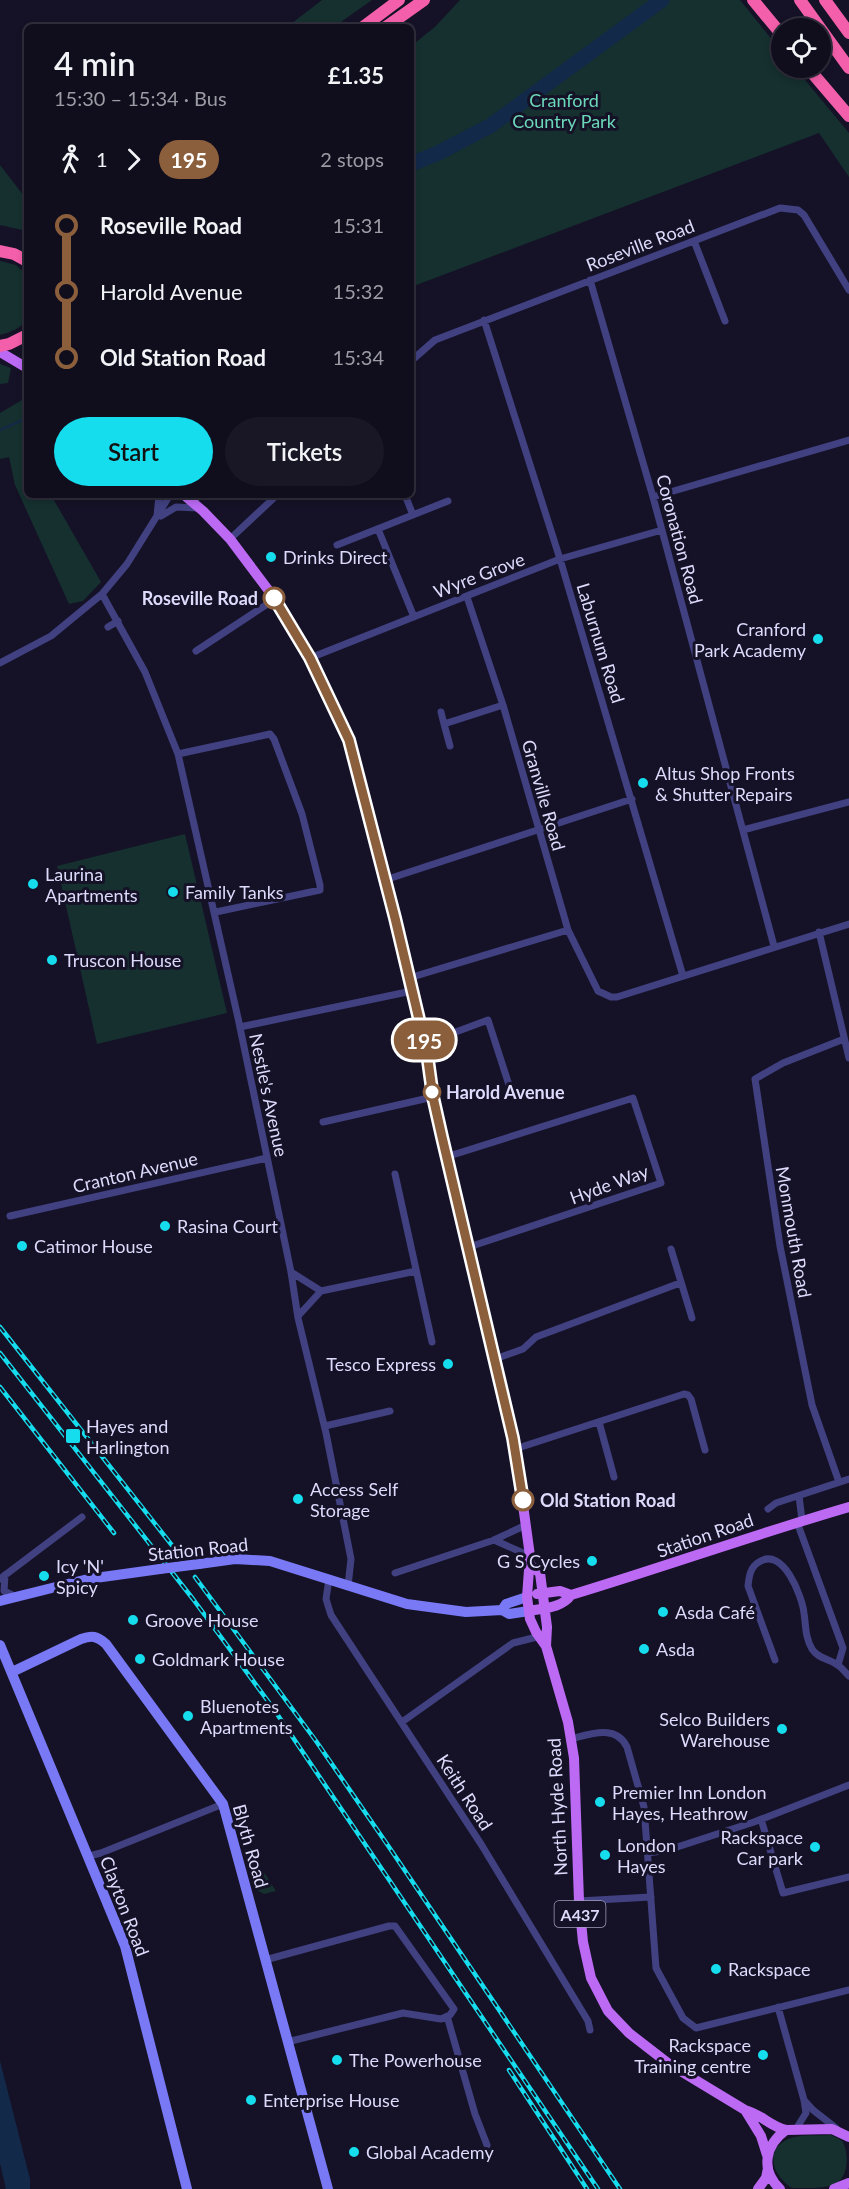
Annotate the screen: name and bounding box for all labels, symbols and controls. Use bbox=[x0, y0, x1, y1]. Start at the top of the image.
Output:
map controls bbox=[771, 18, 831, 78]
button: locate bbox=[771, 18, 831, 78]
text: 4 min bbox=[54, 43, 135, 83]
text: £1.35 bbox=[328, 62, 384, 89]
text: 15:30 – 15:34 · Bus bbox=[54, 86, 227, 110]
park label: Cranford Country Park bbox=[512, 89, 617, 132]
icon: walk bbox=[54, 143, 87, 176]
icon: forward bbox=[117, 143, 150, 176]
text: 1 bbox=[96, 147, 108, 171]
text: 195 bbox=[171, 147, 207, 172]
text: 2 stops bbox=[320, 147, 384, 171]
text: Roseville Road bbox=[100, 212, 242, 239]
text: 15:31 bbox=[333, 213, 384, 237]
street label: Roseville Road bbox=[583, 214, 697, 276]
text: Harold Avenue bbox=[100, 278, 243, 305]
text: 15:32 bbox=[333, 279, 384, 303]
text: Old Station Road bbox=[100, 344, 266, 371]
text: 15:34 bbox=[333, 345, 384, 369]
button: Start bbox=[54, 417, 213, 486]
button: Tickets bbox=[225, 417, 384, 486]
street label: Coronation Road bbox=[652, 472, 708, 606]
place label: Drinks Direct bbox=[283, 546, 388, 568]
street label: Wyre Grove bbox=[430, 548, 528, 602]
marker: Drinks Direct bbox=[264, 550, 278, 564]
street label: Laburnum Road bbox=[572, 580, 630, 706]
place label: Roseville Road bbox=[142, 587, 258, 609]
marker: Roseville Road bbox=[263, 587, 285, 609]
place label: Cranford Park Academy bbox=[694, 618, 807, 661]
marker: Cranford Park Academy bbox=[811, 632, 825, 646]
street label: Granville Road bbox=[518, 737, 570, 853]
place label: Altus Shop Fronts & Shutter Repairs bbox=[655, 762, 795, 805]
marker: Altus Shop Fronts & Shutter Repairs bbox=[636, 776, 650, 790]
place label: Laurina Apartments bbox=[45, 863, 138, 906]
marker: Laurina Apartments bbox=[26, 877, 40, 891]
place label: Family Tanks bbox=[185, 881, 284, 903]
marker: Family Tanks bbox=[166, 885, 180, 899]
place label: Truscon House bbox=[64, 949, 181, 971]
marker: Truscon House bbox=[45, 953, 59, 967]
line badge: 195 bbox=[390, 1020, 458, 1060]
text: 195 bbox=[406, 1028, 442, 1053]
street label: Nestle's Avenue bbox=[245, 1031, 293, 1159]
place label: Harold Avenue bbox=[446, 1081, 565, 1103]
marker: Harold Avenue bbox=[423, 1083, 441, 1101]
street label: Cranton Avenue bbox=[70, 1147, 200, 1197]
street label: Hyde Way bbox=[567, 1159, 652, 1208]
street label: Monmouth Road bbox=[772, 1165, 816, 1299]
place label: Rasina Court bbox=[177, 1215, 278, 1237]
marker: Rasina Court bbox=[158, 1219, 172, 1233]
place label: Catimor House bbox=[34, 1235, 153, 1257]
marker: Catimor House bbox=[15, 1239, 29, 1253]
place label: Tesco Express bbox=[326, 1353, 436, 1375]
marker: Tesco Express bbox=[441, 1357, 455, 1371]
place label: Hayes and Harlington bbox=[86, 1415, 170, 1458]
marker: Hayes and Harlington bbox=[64, 1427, 82, 1445]
place label: Access Self Storage bbox=[310, 1478, 399, 1521]
marker: Old Station Road bbox=[512, 1489, 534, 1511]
place label: Old Station Road bbox=[540, 1489, 676, 1511]
marker: Access Self Storage bbox=[291, 1492, 305, 1506]
street label: Station Road bbox=[654, 1508, 756, 1562]
street label: Station Road bbox=[147, 1533, 249, 1565]
place label: G S Cycles bbox=[497, 1550, 580, 1572]
marker: G S Cycles bbox=[585, 1554, 599, 1568]
place label: Icy 'N' Spicy bbox=[56, 1555, 104, 1598]
marker: Icy 'N' Spicy bbox=[37, 1569, 51, 1583]
place label: Asda Café bbox=[675, 1601, 755, 1623]
marker: Asda Café bbox=[656, 1605, 670, 1619]
place label: Groove House bbox=[145, 1609, 259, 1631]
marker: Groove House bbox=[126, 1613, 140, 1627]
place label: Asda bbox=[656, 1638, 695, 1660]
marker: Asda bbox=[637, 1642, 651, 1656]
place label: Goldmark House bbox=[152, 1648, 285, 1670]
marker: Goldmark House bbox=[133, 1652, 147, 1666]
place label: Bluenotes Apartments bbox=[200, 1695, 293, 1738]
place label: Selco Builders Warehouse bbox=[659, 1708, 770, 1751]
marker: Bluenotes Apartments bbox=[181, 1709, 195, 1723]
marker: Selco Builders Warehouse bbox=[775, 1722, 789, 1736]
street label: North Hyde Road bbox=[542, 1738, 572, 1876]
street label: Keith Road bbox=[432, 1750, 498, 1834]
place label: Premier Inn London Hayes, Heathrow bbox=[612, 1781, 767, 1824]
marker: Premier Inn London Hayes, Heathrow bbox=[593, 1795, 607, 1809]
street label: Blyth Road bbox=[229, 1802, 273, 1890]
place label: Rackspace Car park bbox=[720, 1826, 804, 1869]
place label: London Hayes bbox=[617, 1834, 676, 1877]
marker: Rackspace Car park bbox=[808, 1840, 822, 1854]
marker: London Hayes bbox=[598, 1848, 612, 1862]
street label: Clayton Road bbox=[96, 1853, 154, 1959]
road number: A437 bbox=[554, 1901, 606, 1927]
place label: Rackspace bbox=[728, 1958, 811, 1980]
marker: Rackspace bbox=[709, 1962, 723, 1976]
place label: Rackspace Training centre bbox=[634, 2034, 751, 2077]
marker: Rackspace Training centre bbox=[756, 2048, 770, 2062]
place label: The Powerhouse bbox=[349, 2049, 482, 2071]
marker: The Powerhouse bbox=[330, 2053, 344, 2067]
place label: Enterprise House bbox=[263, 2089, 399, 2111]
marker: Enterprise House bbox=[244, 2093, 258, 2107]
place label: Global Academy bbox=[366, 2141, 494, 2163]
marker: Global Academy bbox=[347, 2145, 361, 2159]

